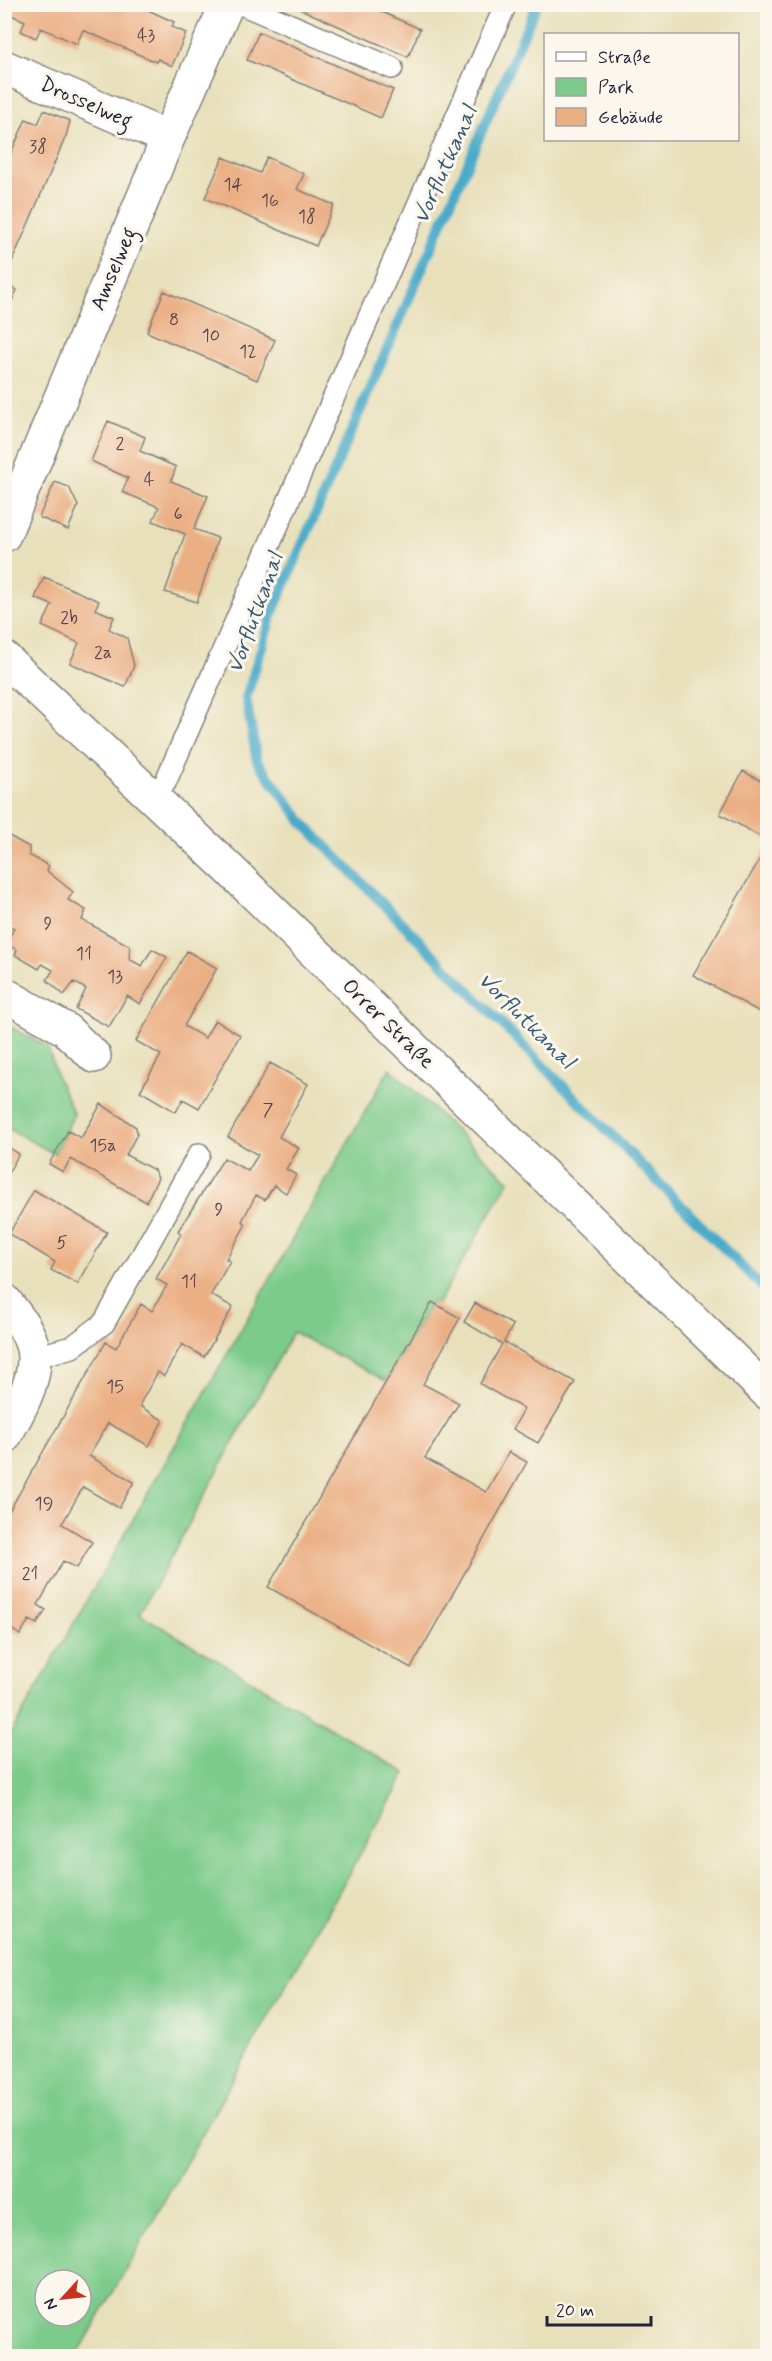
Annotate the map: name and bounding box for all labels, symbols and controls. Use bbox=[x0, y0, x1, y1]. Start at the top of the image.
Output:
house number: 43 bbox=[137, 24, 155, 48]
legend bbox=[544, 33, 739, 141]
text: Straße bbox=[598, 46, 651, 70]
street label: Drosselweg bbox=[35, 70, 137, 138]
text: Park bbox=[598, 76, 634, 100]
water label: Vorflutkanal bbox=[408, 100, 485, 228]
text: Gebäude bbox=[598, 106, 663, 130]
house number: 38 bbox=[29, 135, 47, 159]
house number: 14 bbox=[224, 173, 243, 197]
house number: 16 bbox=[261, 189, 279, 213]
house number: 18 bbox=[298, 205, 316, 229]
street label: Amselweg bbox=[84, 223, 146, 316]
house number: 8 bbox=[169, 308, 179, 332]
house number: 10 bbox=[202, 324, 220, 348]
house number: 12 bbox=[239, 340, 257, 364]
house number: 2 bbox=[116, 432, 125, 456]
house number: 4 bbox=[144, 468, 154, 492]
house number: 6 bbox=[173, 502, 183, 526]
water label: Vorflutkanal bbox=[221, 548, 291, 677]
house number: 2b bbox=[60, 606, 78, 630]
house number: 2a bbox=[94, 641, 112, 665]
house number: 9 bbox=[44, 912, 53, 936]
house number: 11 bbox=[76, 942, 92, 966]
house number: 13 bbox=[107, 965, 123, 989]
water label: Vorflutkanal bbox=[472, 967, 582, 1077]
street label: Orrer Straße bbox=[336, 973, 440, 1075]
house number: 7 bbox=[263, 1098, 274, 1122]
house number: 15a bbox=[90, 1134, 116, 1158]
house number: 9 bbox=[215, 1198, 224, 1222]
house number: 5 bbox=[57, 1231, 68, 1255]
house number: 11 bbox=[181, 1270, 197, 1294]
house number: 15 bbox=[106, 1375, 124, 1399]
house number: 19 bbox=[35, 1492, 53, 1516]
house number: 21 bbox=[22, 1562, 38, 1586]
north arrow bbox=[33, 2268, 93, 2328]
scale bar bbox=[547, 2289, 650, 2327]
text: N bbox=[39, 2295, 63, 2314]
text: 20 m bbox=[556, 2299, 594, 2323]

